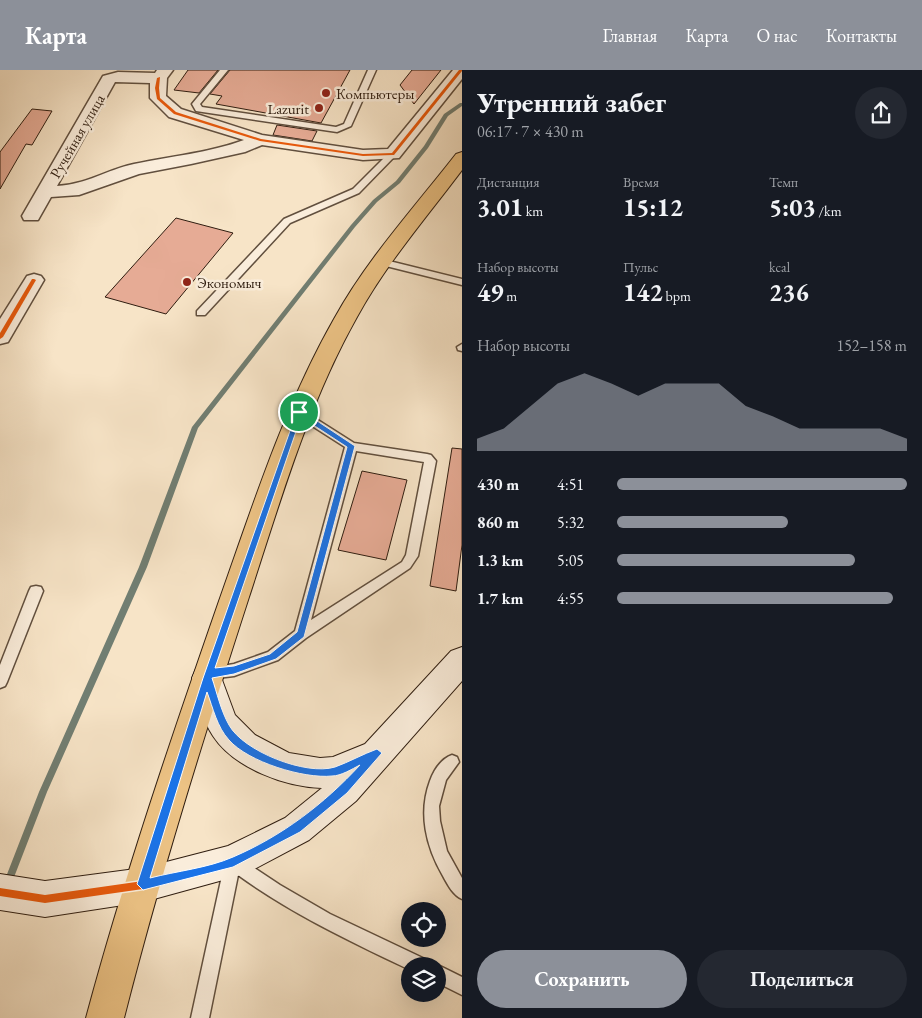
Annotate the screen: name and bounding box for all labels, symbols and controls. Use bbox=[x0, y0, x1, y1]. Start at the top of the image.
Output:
text: Карта bbox=[25, 20, 87, 51]
text: Главная bbox=[603, 24, 657, 47]
text: Карта bbox=[685, 24, 728, 47]
text: О нас bbox=[756, 24, 798, 47]
text: Контакты bbox=[826, 24, 897, 47]
place label: Компьютеры bbox=[336, 84, 414, 103]
text: Утренний забег bbox=[477, 84, 666, 120]
marker: Компьютеры bbox=[320, 87, 332, 99]
button: share bbox=[855, 87, 907, 139]
street label: Ручейная улица bbox=[45, 91, 109, 181]
place label: Lazurit bbox=[268, 99, 309, 118]
marker: Lazurit bbox=[313, 102, 325, 114]
text: 06:17 · 7 × 430 m bbox=[477, 121, 584, 142]
text: Дистанция bbox=[477, 173, 539, 191]
text: Время bbox=[623, 173, 659, 191]
text: Темп bbox=[769, 173, 798, 191]
text: 3.01 bbox=[477, 191, 523, 223]
text: 15:12 bbox=[623, 191, 683, 223]
text: 5:03 bbox=[769, 191, 816, 223]
text: km bbox=[523, 202, 543, 220]
text: /km bbox=[816, 202, 842, 220]
text: Набор высоты bbox=[477, 258, 558, 276]
text: Пульс bbox=[623, 258, 658, 276]
text: kcal bbox=[769, 258, 790, 276]
place label: Экономыч bbox=[197, 273, 262, 292]
marker: Экономыч bbox=[181, 276, 193, 288]
text: 49 bbox=[477, 276, 503, 308]
text: 142 bbox=[623, 276, 663, 308]
text: 236 bbox=[769, 276, 809, 308]
text: m bbox=[503, 287, 517, 305]
text: bpm bbox=[663, 287, 691, 305]
text: Набор высоты bbox=[477, 335, 570, 356]
text: 152–158 m bbox=[836, 335, 907, 356]
pin bbox=[278, 391, 320, 433]
icon: arrive bbox=[285, 398, 313, 426]
text: 430 m bbox=[477, 474, 519, 495]
text: 4:51 bbox=[557, 474, 584, 495]
text: 860 m bbox=[477, 512, 519, 533]
text: 5:32 bbox=[557, 512, 584, 533]
text: 1.3 km bbox=[477, 550, 523, 571]
text: 5:05 bbox=[557, 550, 584, 571]
text: 1.7 km bbox=[477, 588, 523, 609]
text: 4:55 bbox=[557, 588, 584, 609]
map controls bbox=[401, 902, 446, 1002]
button: locate bbox=[401, 902, 446, 947]
button: Сохранить bbox=[477, 950, 687, 1008]
button: Поделиться bbox=[697, 950, 907, 1008]
button: layers bbox=[401, 957, 446, 1002]

